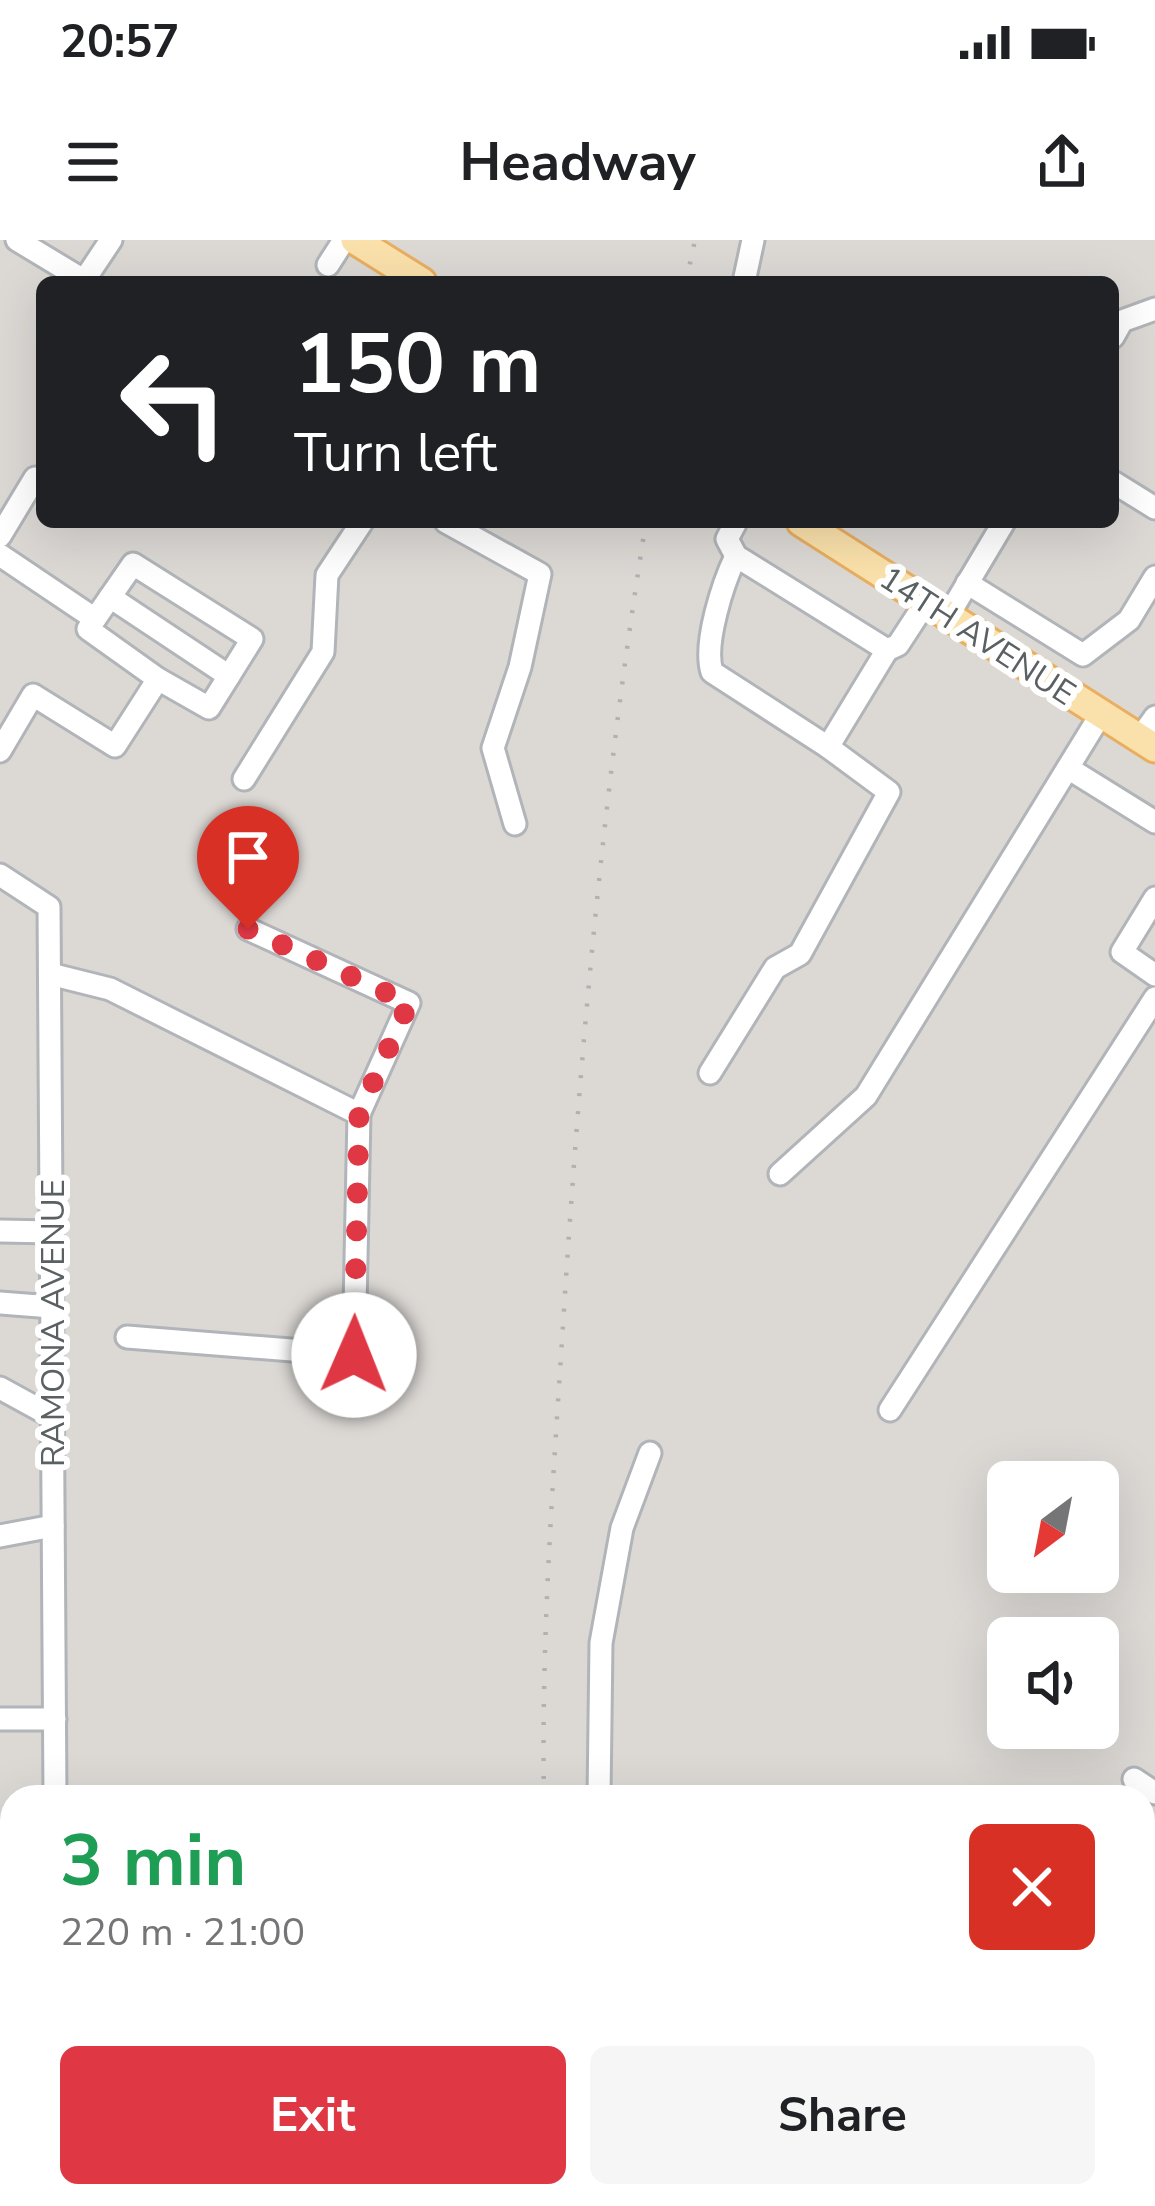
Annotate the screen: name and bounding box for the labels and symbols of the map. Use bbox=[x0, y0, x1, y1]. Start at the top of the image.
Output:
street label: 14TH AVENUE bbox=[871, 556, 1084, 716]
pin bbox=[197, 806, 299, 929]
street label: RAMONA AVENUE bbox=[31, 1179, 76, 1467]
position arrow bbox=[291, 1292, 417, 1418]
north arrow bbox=[987, 1461, 1119, 1593]

